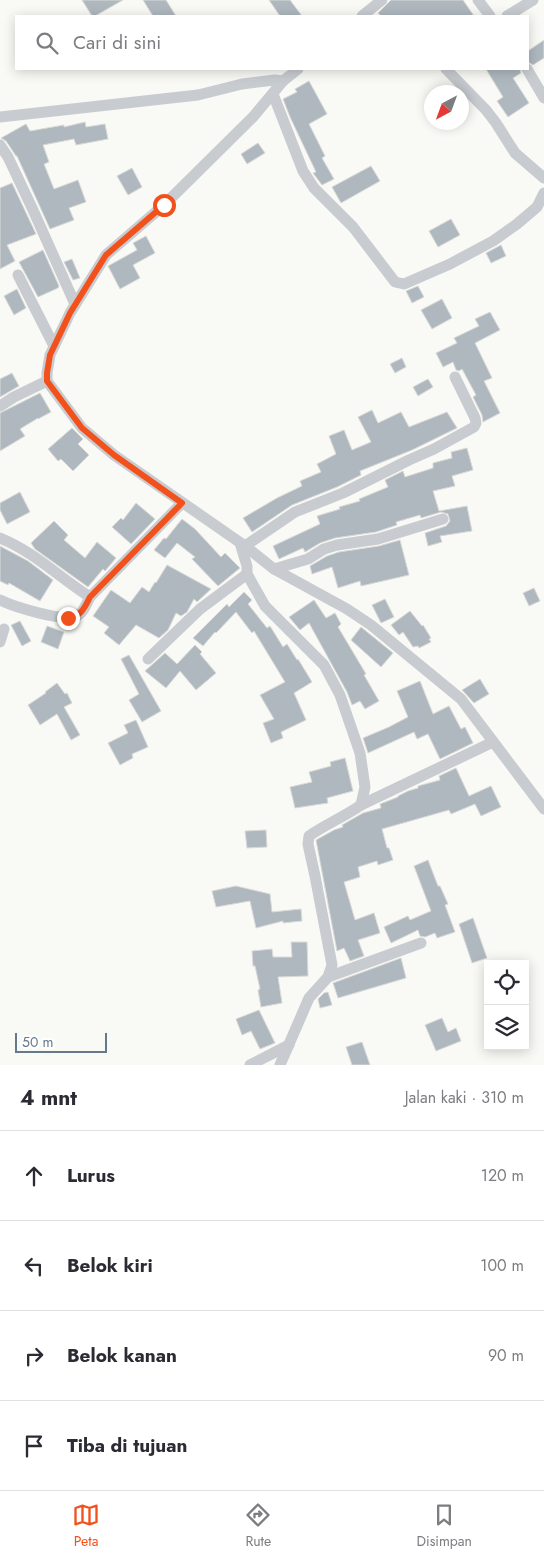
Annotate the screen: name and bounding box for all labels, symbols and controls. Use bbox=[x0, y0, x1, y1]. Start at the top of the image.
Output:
search box bbox=[15, 15, 529, 70]
icon: search bbox=[33, 29, 61, 57]
text: Cari di sini bbox=[73, 29, 161, 56]
north arrow bbox=[424, 85, 469, 130]
route start bbox=[153, 194, 176, 217]
route end bbox=[57, 607, 80, 630]
map controls bbox=[484, 960, 529, 1050]
button: locate bbox=[484, 960, 529, 1005]
button: layers bbox=[484, 1005, 529, 1050]
scale bar bbox=[15, 1030, 108, 1053]
text: 50 m bbox=[22, 1032, 53, 1052]
text: 4 mnt bbox=[20, 1083, 77, 1113]
text: Jalan kaki · 310 m bbox=[405, 1086, 524, 1109]
icon: ahead bbox=[20, 1162, 48, 1190]
text: Lurus bbox=[67, 1162, 115, 1189]
text: 120 m bbox=[481, 1164, 524, 1187]
icon: left bbox=[20, 1252, 48, 1280]
text: Belok kiri bbox=[67, 1252, 153, 1279]
text: 100 m bbox=[480, 1254, 524, 1277]
icon: right bbox=[20, 1342, 48, 1370]
text: Belok kanan bbox=[67, 1342, 177, 1369]
text: 90 m bbox=[488, 1344, 524, 1367]
icon: arrive bbox=[20, 1432, 48, 1460]
text: Tiba di tujuan bbox=[67, 1432, 187, 1459]
tab: Peta bbox=[72, 1501, 100, 1551]
tab: Rute bbox=[244, 1501, 272, 1551]
tab: Disimpan bbox=[416, 1501, 472, 1551]

